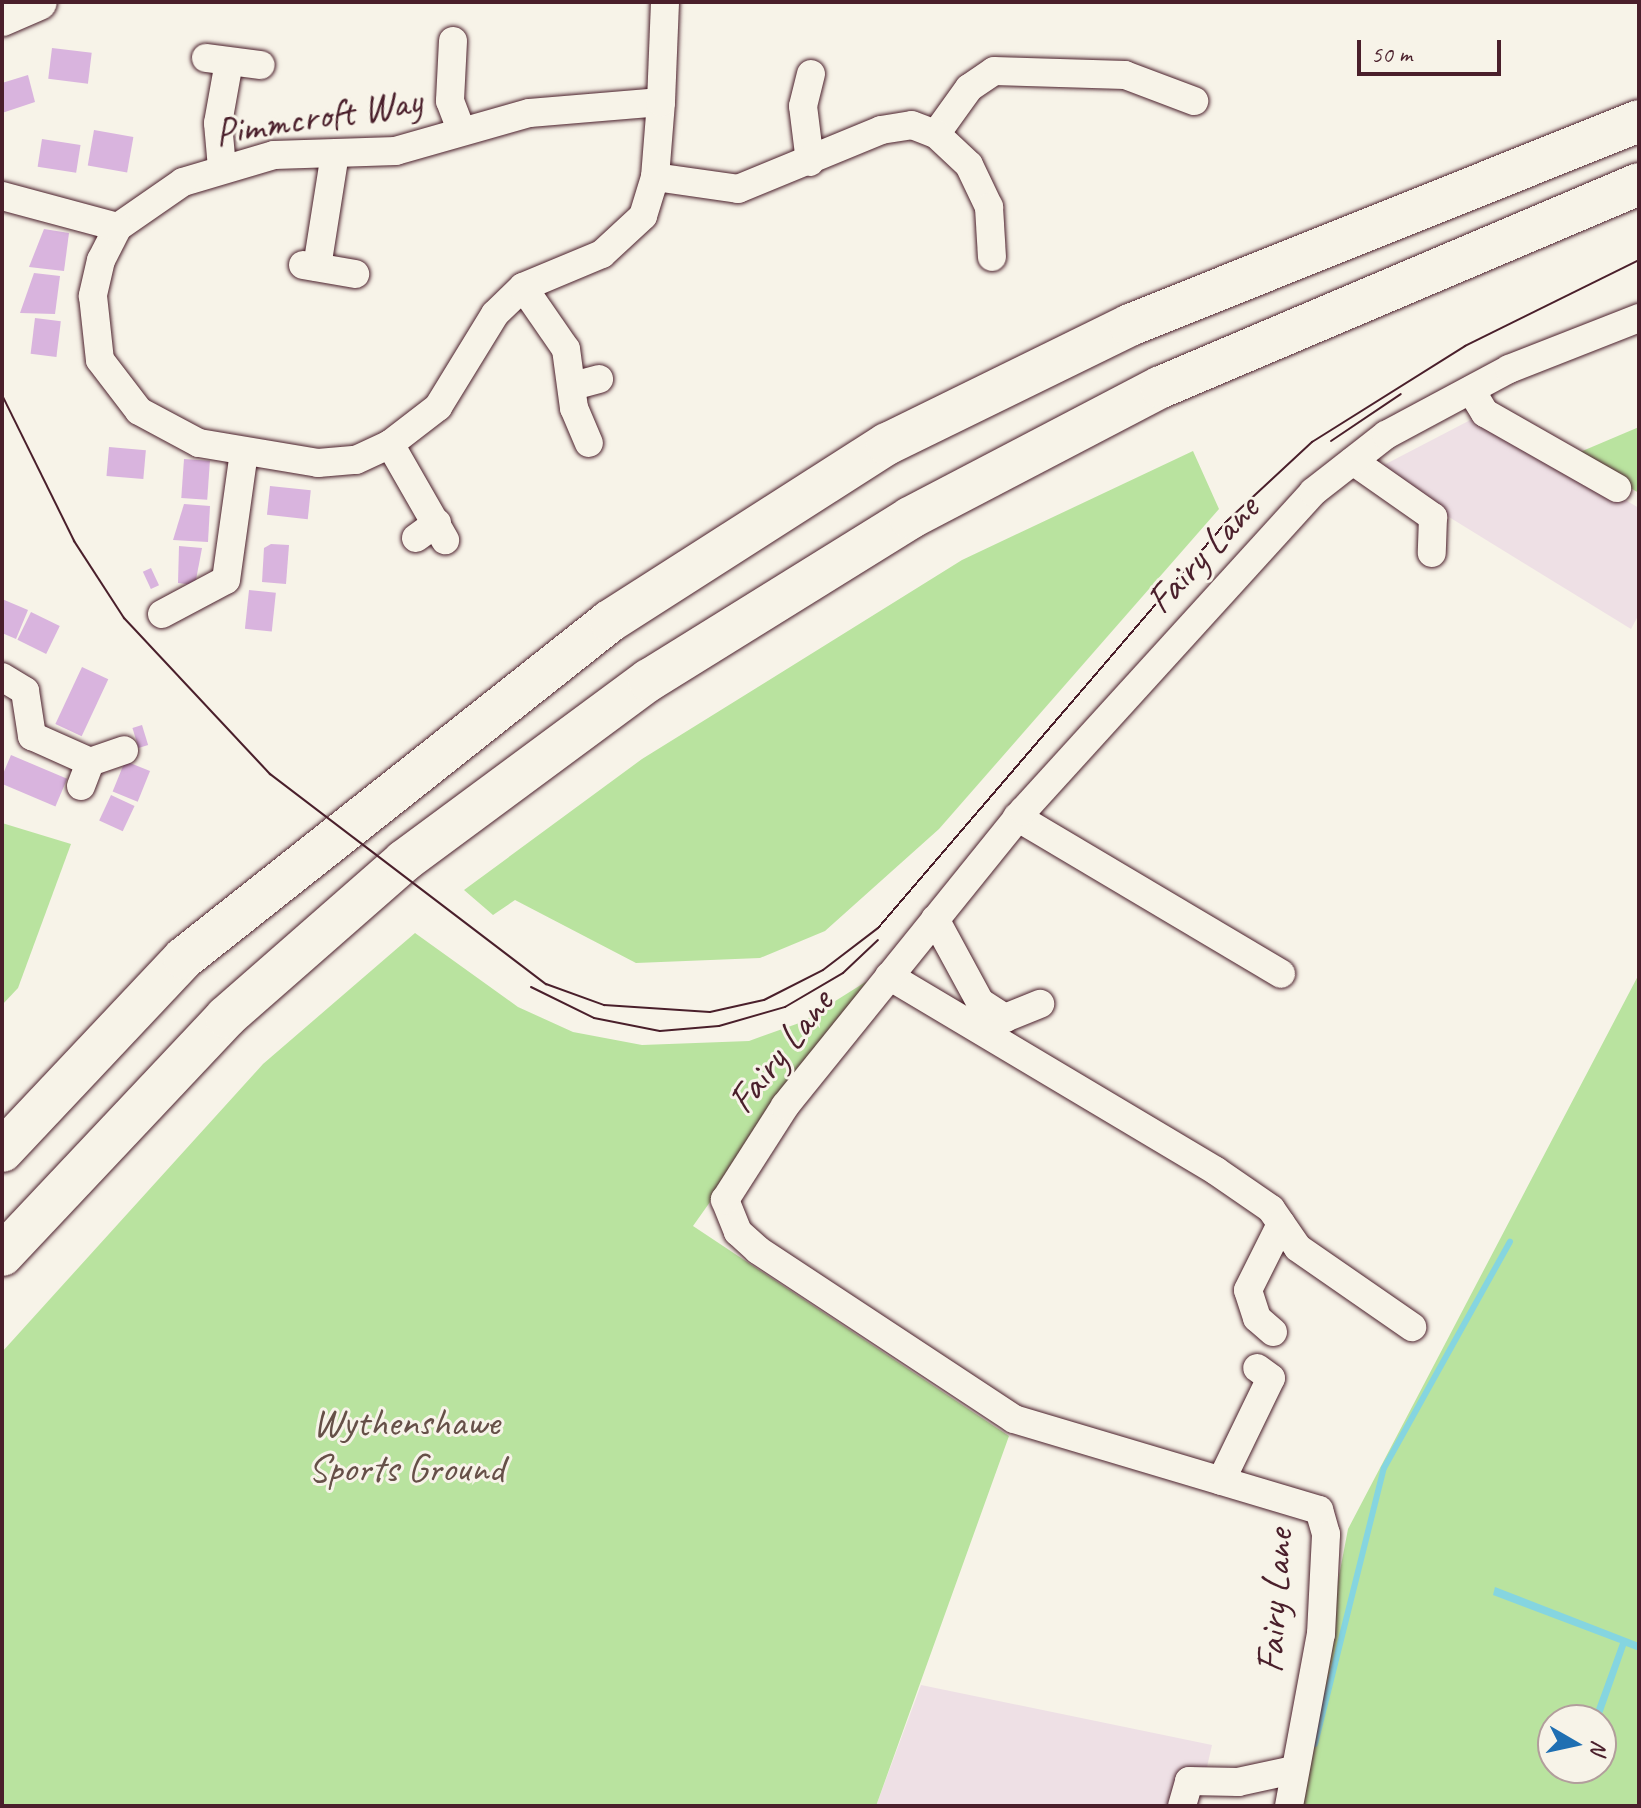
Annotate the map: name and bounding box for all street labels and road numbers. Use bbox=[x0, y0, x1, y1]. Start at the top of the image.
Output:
street label: Pimmcroft Way bbox=[211, 76, 425, 156]
street label: Fairy Lane bbox=[1135, 485, 1269, 623]
street label: Fairy Lane bbox=[716, 979, 844, 1123]
street label: Fairy Lane bbox=[1245, 1527, 1303, 1675]

